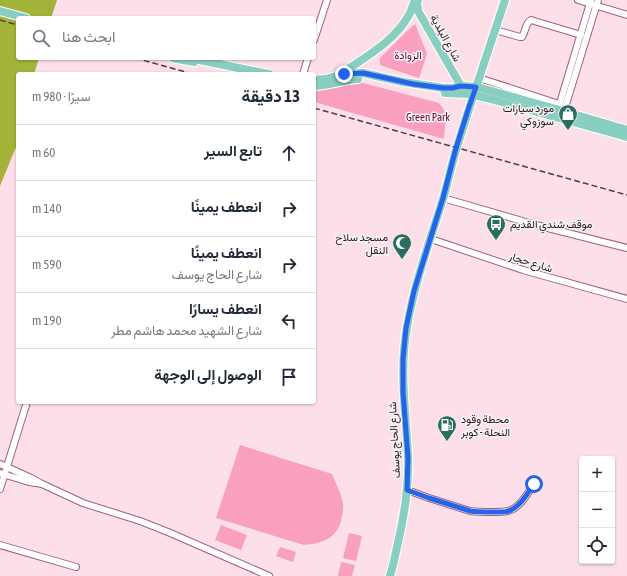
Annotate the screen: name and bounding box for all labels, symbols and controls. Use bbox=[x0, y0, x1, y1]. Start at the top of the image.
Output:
street label: شارع البلدية bbox=[426, 13, 464, 65]
search box bbox=[16, 16, 316, 60]
icon: search bbox=[30, 27, 52, 49]
text: ابحث هنا bbox=[62, 28, 116, 45]
park label: الزوادة bbox=[394, 49, 422, 62]
route end bbox=[335, 65, 353, 83]
text: 13 دقيقة bbox=[242, 86, 300, 106]
text: سيرًا · 980 m bbox=[32, 89, 90, 104]
place label: مورد سيارات سوزوكي bbox=[503, 102, 554, 131]
shop icon: مورد سيارات سوزوكي bbox=[557, 103, 579, 131]
park label: Green Park bbox=[406, 111, 450, 123]
text: تابع السير bbox=[204, 142, 262, 159]
icon: ahead bbox=[278, 142, 300, 164]
text: 60 m bbox=[32, 145, 55, 160]
text: انعطف يمينًا bbox=[191, 198, 262, 215]
icon: right bbox=[278, 198, 300, 220]
text: 140 m bbox=[32, 201, 62, 216]
bus stop icon: موقف شندي القديم bbox=[485, 213, 507, 241]
place label: موقف شندي القديم bbox=[510, 218, 593, 234]
place label: مسجد سلاح النقل bbox=[335, 231, 388, 257]
mosque icon: مسجد سلاح النقل bbox=[391, 232, 413, 260]
text: انعطف يمينًا bbox=[191, 244, 262, 261]
street label: شارع حجار bbox=[506, 249, 555, 276]
icon: right bbox=[278, 254, 300, 276]
text: 590 m bbox=[32, 257, 62, 272]
text: شارع الحاج يوسف bbox=[172, 267, 262, 282]
text: انعطف يسارًا bbox=[189, 300, 262, 317]
icon: left bbox=[278, 310, 300, 332]
text: 190 m bbox=[32, 313, 62, 328]
text: شارع الشهيد محمد هاشم مطر bbox=[111, 323, 262, 338]
text: الوصول إلى الوجهة bbox=[154, 366, 262, 383]
icon: arrive bbox=[278, 366, 300, 388]
street label: شارع الحاج يوسف bbox=[386, 401, 404, 478]
place label: محطة وقود النحلة - كوبر bbox=[460, 413, 510, 439]
fuel station icon: محطة وقود النحلة - كوبر bbox=[436, 414, 458, 442]
map controls bbox=[579, 456, 615, 564]
button: + bbox=[579, 456, 615, 492]
route start bbox=[525, 475, 543, 493]
button: − bbox=[579, 492, 615, 528]
button: locate bbox=[579, 528, 615, 564]

